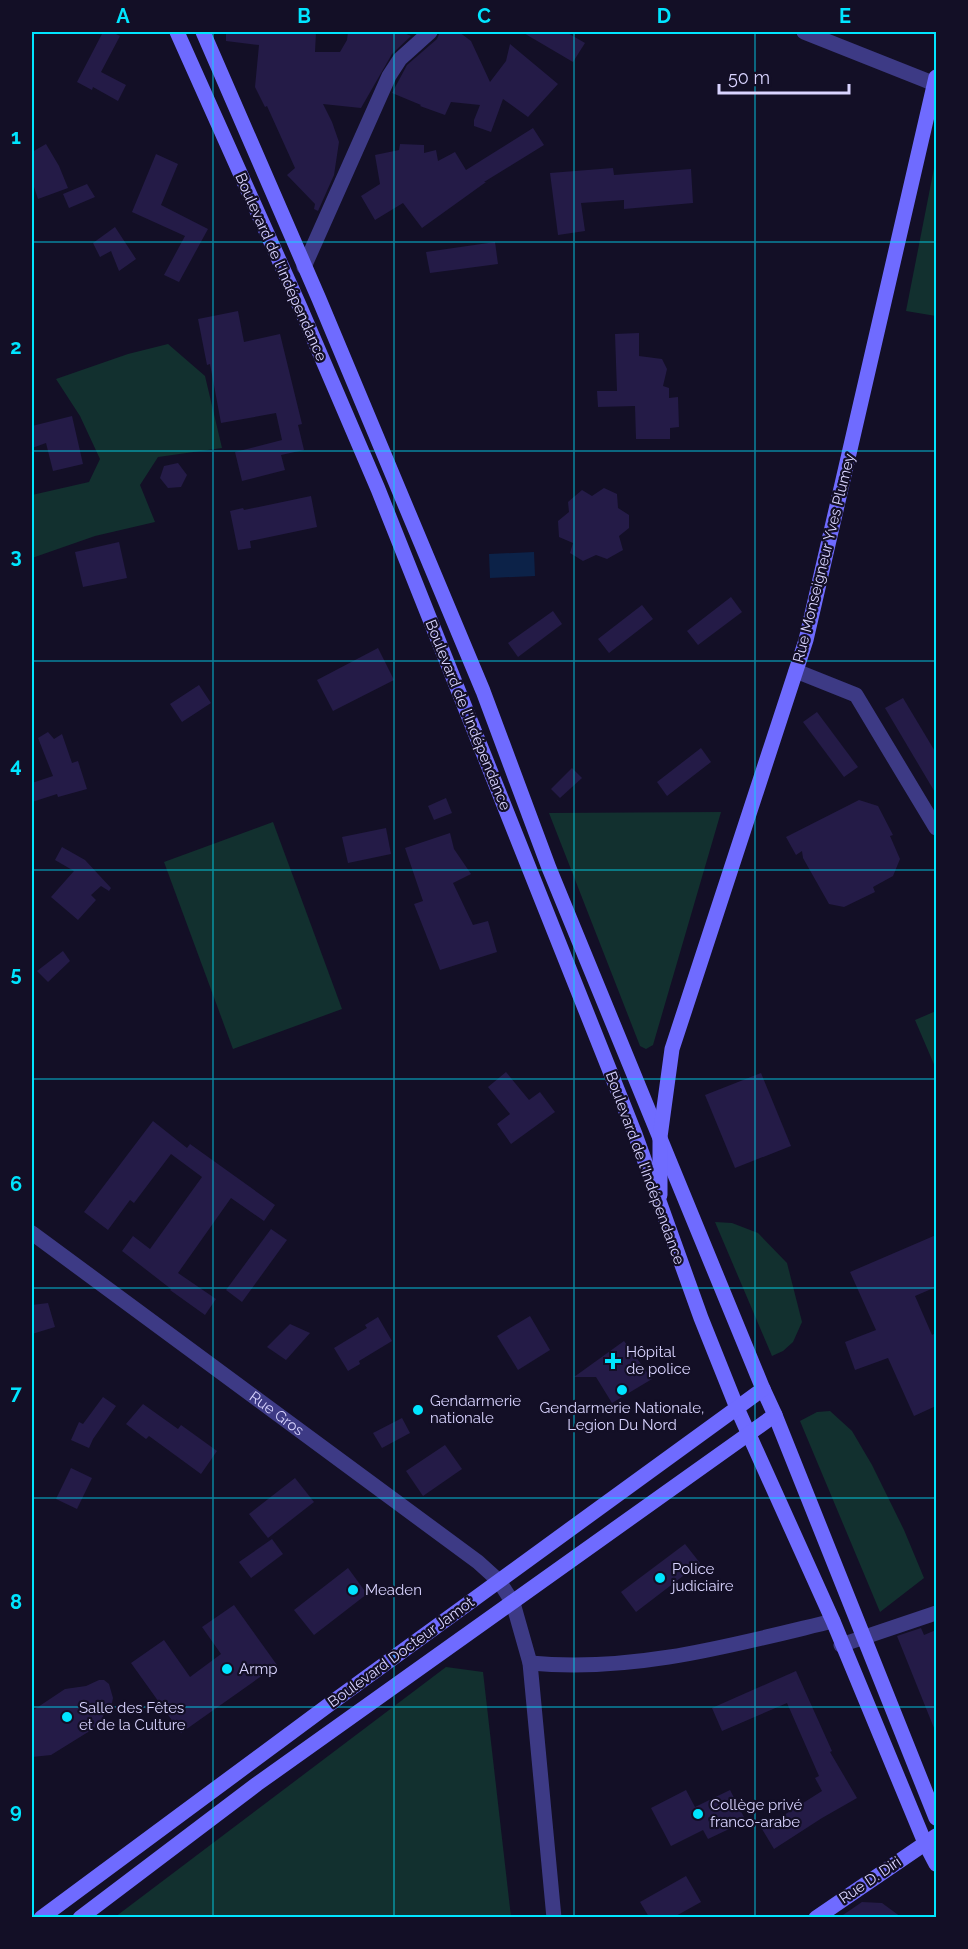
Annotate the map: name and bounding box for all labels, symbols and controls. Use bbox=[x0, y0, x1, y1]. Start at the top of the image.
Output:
text: A bbox=[116, 4, 130, 28]
text: B bbox=[297, 4, 311, 28]
text: C bbox=[477, 4, 491, 28]
text: D bbox=[657, 4, 671, 28]
text: E bbox=[839, 4, 851, 28]
scale bar bbox=[719, 57, 850, 95]
text: 50 m bbox=[728, 67, 770, 88]
text: 1 bbox=[11, 125, 21, 149]
street label: Boulevard de l'Indépendance bbox=[231, 170, 331, 364]
text: 2 bbox=[10, 335, 22, 359]
street label: Rue Monseigneur Yves Plumey bbox=[789, 452, 859, 664]
text: 3 bbox=[10, 544, 22, 568]
street label: Boulevard de l'Indépendance bbox=[421, 617, 515, 813]
text: 4 bbox=[10, 753, 22, 777]
text: 5 bbox=[10, 962, 22, 986]
street label: Boulevard de l'Indépendance bbox=[602, 1069, 688, 1267]
text: 6 bbox=[10, 1172, 22, 1196]
place label: Hôpital de police bbox=[626, 1343, 691, 1378]
marker: Hôpital de police bbox=[604, 1352, 622, 1370]
text: 7 bbox=[10, 1381, 22, 1405]
marker: Gendarmerie Nationale, Legion Du Nord bbox=[615, 1383, 629, 1397]
street label: Rue Gros bbox=[246, 1387, 307, 1439]
place label: Gendarmerie nationale bbox=[430, 1392, 521, 1427]
place label: Gendarmerie Nationale, Legion Du Nord bbox=[540, 1399, 704, 1434]
marker: Gendarmerie nationale bbox=[411, 1403, 425, 1417]
place label: Police judiciaire bbox=[670, 1560, 734, 1595]
marker: Police judiciaire bbox=[653, 1571, 667, 1585]
place label: Meaden bbox=[365, 1581, 422, 1599]
marker: Meaden bbox=[346, 1583, 360, 1597]
text: 8 bbox=[10, 1590, 22, 1614]
street label: Boulevard Docteur Jamot bbox=[324, 1593, 478, 1711]
place label: Armp bbox=[239, 1660, 277, 1678]
marker: Armp bbox=[220, 1662, 234, 1676]
place label: Salle des Fêtes et de la Culture bbox=[79, 1699, 186, 1734]
marker: Salle des Fêtes et de la Culture bbox=[60, 1710, 74, 1724]
place label: Collège privé franco-arabe bbox=[710, 1796, 803, 1831]
text: 9 bbox=[10, 1799, 22, 1823]
marker: Collège privé franco-arabe bbox=[691, 1807, 705, 1821]
street label: Rue D. Diri bbox=[836, 1853, 904, 1907]

